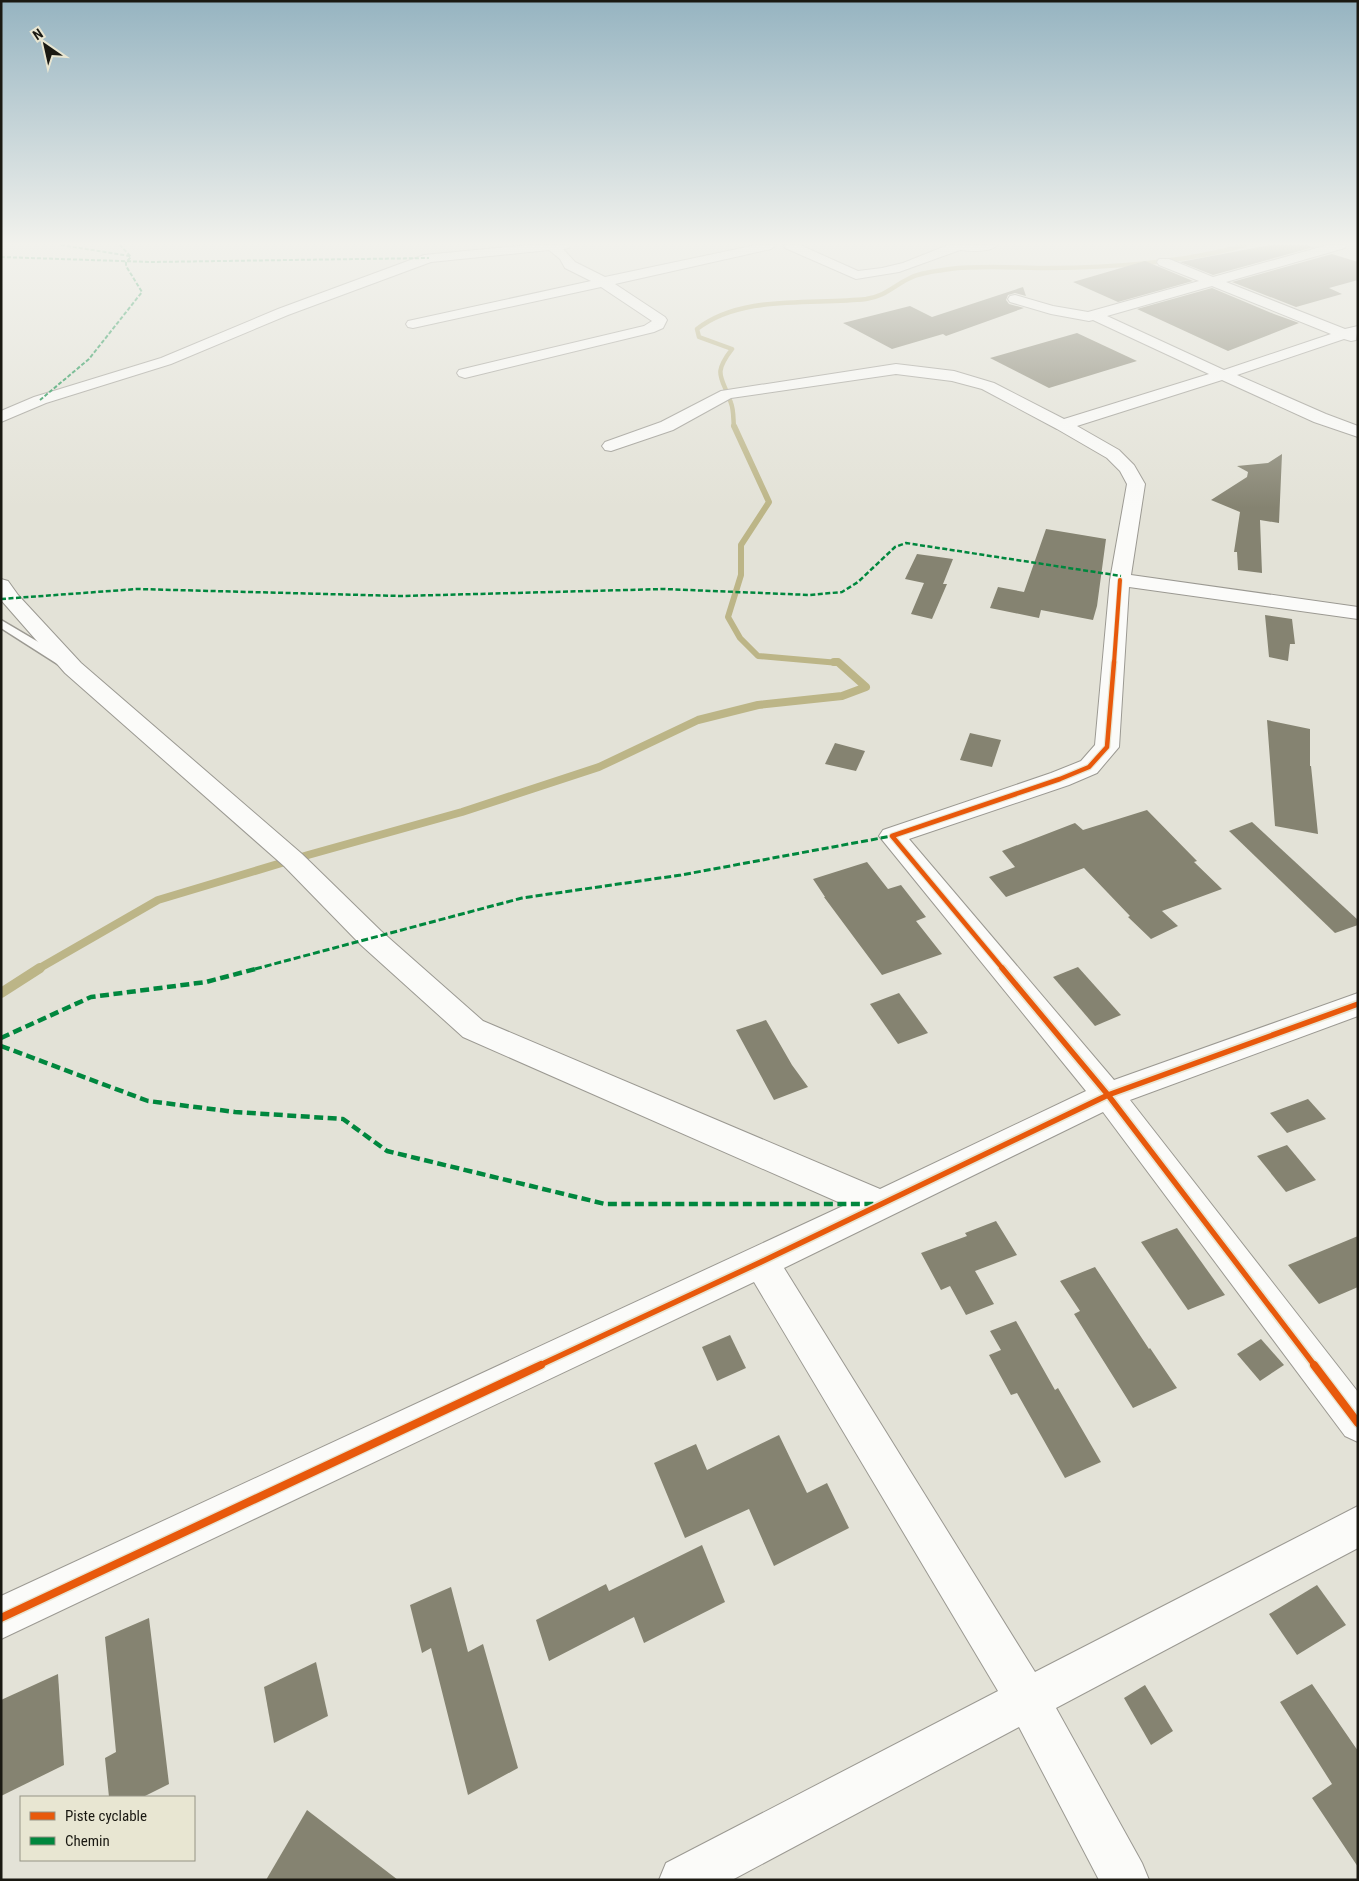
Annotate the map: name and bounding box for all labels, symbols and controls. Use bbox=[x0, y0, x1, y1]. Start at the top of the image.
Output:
north arrow bbox=[20, 20, 70, 70]
text: N bbox=[30, 25, 46, 43]
legend bbox=[20, 1796, 195, 1861]
text: Piste cyclable bbox=[65, 1807, 147, 1825]
text: Chemin bbox=[65, 1832, 110, 1850]

